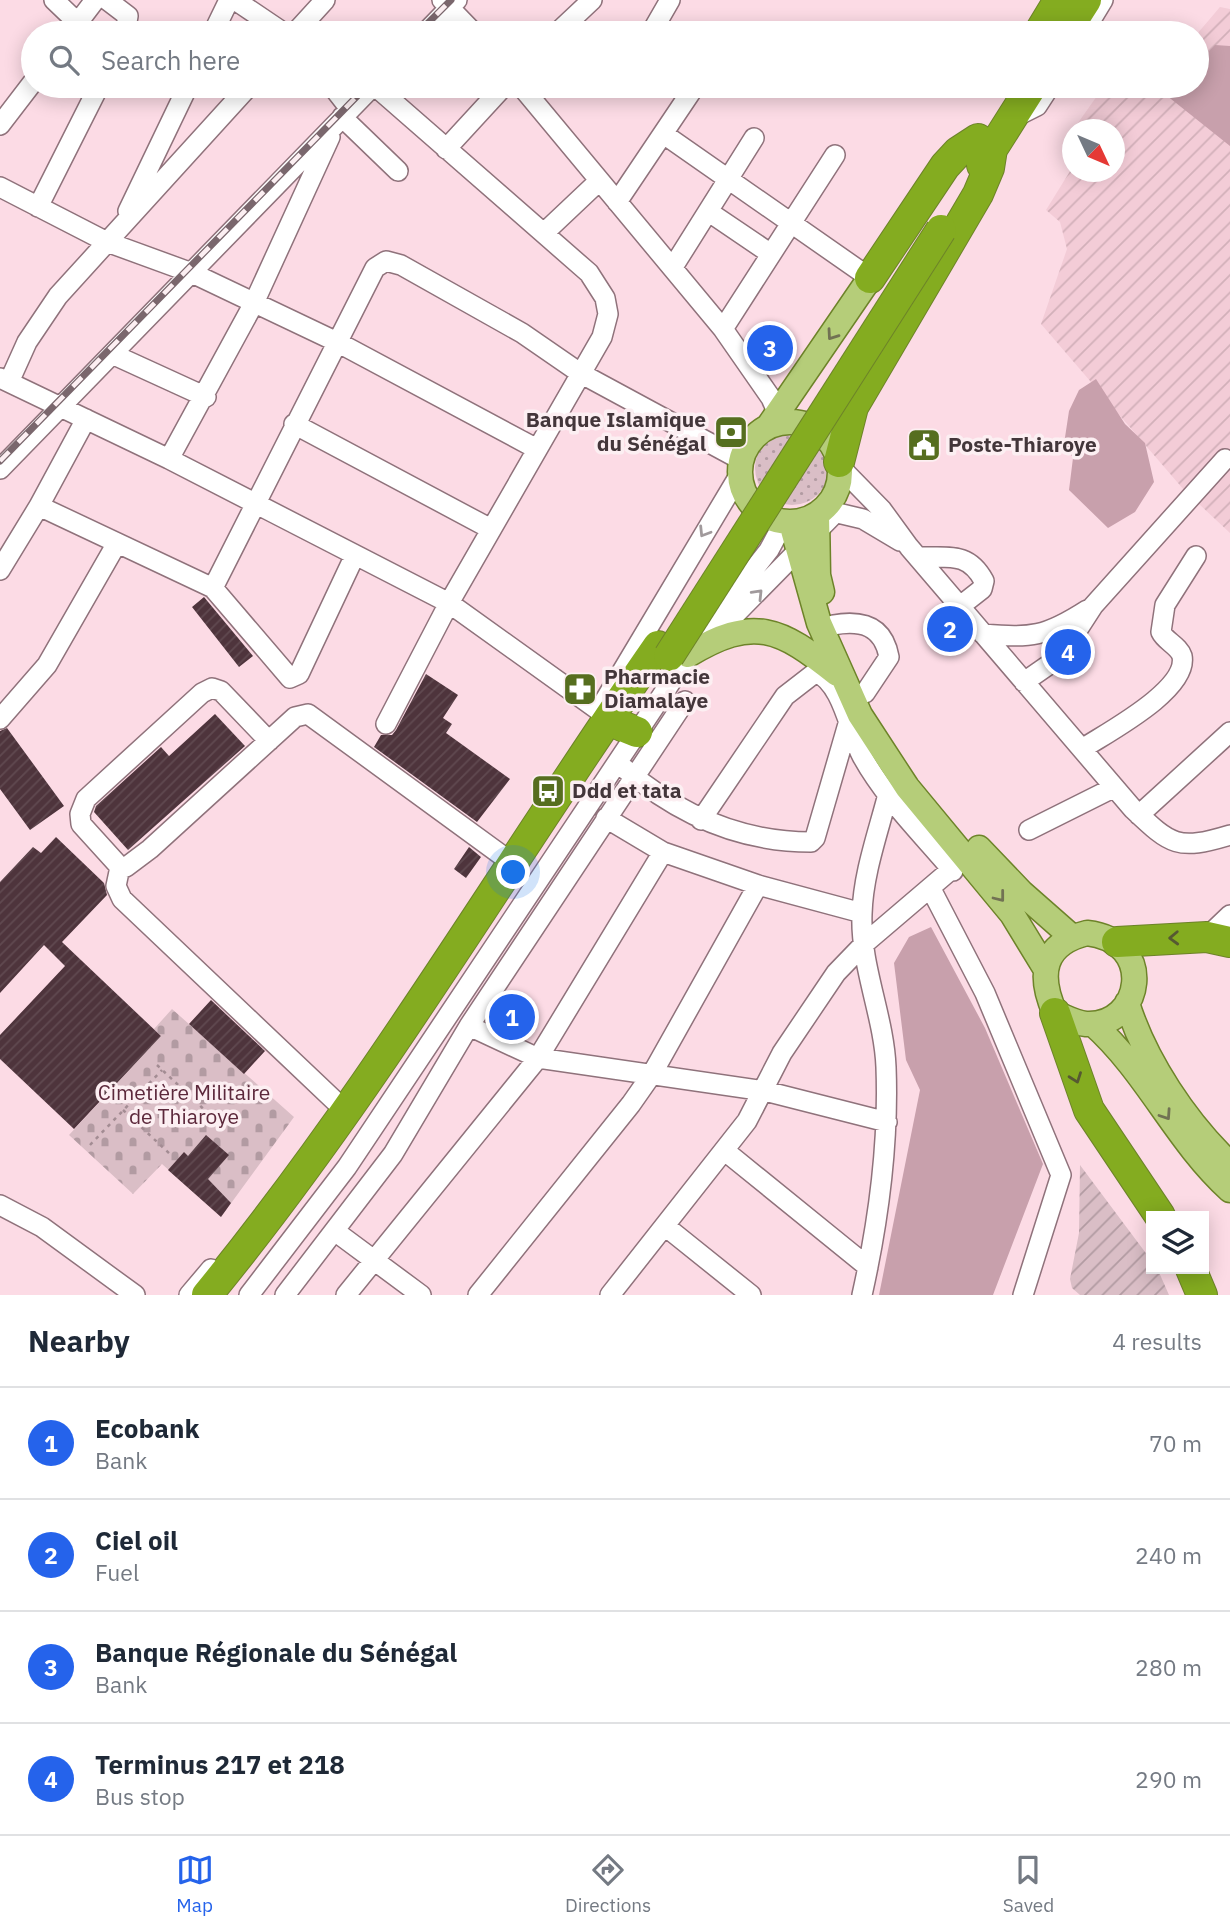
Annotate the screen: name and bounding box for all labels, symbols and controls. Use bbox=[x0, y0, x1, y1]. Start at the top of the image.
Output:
search box bbox=[21, 21, 1209, 98]
icon: search bbox=[45, 41, 83, 79]
text: Search here bbox=[101, 43, 240, 77]
north arrow bbox=[1062, 119, 1125, 182]
pin: 3 bbox=[747, 322, 793, 374]
one-way arrow bbox=[828, 327, 840, 340]
place label: Banque Islamique du Sénégal bbox=[526, 405, 706, 457]
bank icon: Banque Islamique du Sénégal bbox=[712, 413, 750, 451]
public building icon: Poste-Thiaroye bbox=[905, 426, 943, 464]
place label: Poste-Thiaroye bbox=[948, 430, 1097, 458]
one-way arrow bbox=[699, 524, 712, 537]
one-way arrow bbox=[749, 589, 762, 602]
pin: 2 bbox=[927, 603, 973, 655]
pin: 4 bbox=[1045, 626, 1091, 678]
place label: Pharmacie Diamalaye bbox=[604, 662, 710, 714]
pharmacy icon: Pharmacie Diamalaye bbox=[561, 670, 599, 708]
bus stop icon: Ddd et tata bbox=[529, 772, 567, 810]
place label: Ddd et tata bbox=[572, 776, 682, 804]
your location bbox=[496, 855, 530, 889]
one-way arrow bbox=[991, 890, 1004, 902]
one-way arrow bbox=[1168, 930, 1179, 945]
pin: 1 bbox=[489, 991, 535, 1043]
one-way arrow bbox=[1068, 1071, 1082, 1083]
park label: Cimetière Militaire de Thiaroye bbox=[98, 1078, 270, 1130]
one-way arrow bbox=[1158, 1107, 1170, 1120]
map controls bbox=[1146, 1211, 1209, 1274]
button: layers bbox=[1146, 1211, 1209, 1274]
text: Nearby bbox=[28, 1321, 130, 1360]
text: 4 results bbox=[1112, 1326, 1202, 1356]
text: Ecobank bbox=[95, 1411, 200, 1445]
text: 1 bbox=[44, 1428, 58, 1458]
text: 70 m bbox=[1149, 1428, 1202, 1458]
text: Bank bbox=[95, 1445, 148, 1475]
text: Ciel oil bbox=[95, 1523, 178, 1557]
text: 2 bbox=[44, 1540, 58, 1570]
text: 240 m bbox=[1135, 1540, 1202, 1570]
text: Fuel bbox=[95, 1557, 139, 1587]
text: Banque Régionale du Sénégal bbox=[95, 1635, 457, 1669]
text: 3 bbox=[44, 1652, 58, 1682]
text: 280 m bbox=[1135, 1652, 1202, 1682]
text: Bank bbox=[95, 1669, 148, 1699]
text: Terminus 217 et 218 bbox=[95, 1747, 345, 1781]
text: 4 bbox=[44, 1764, 58, 1794]
text: 290 m bbox=[1135, 1764, 1202, 1794]
text: Bus stop bbox=[95, 1781, 185, 1811]
tab: Map bbox=[176, 1851, 214, 1917]
tab: Directions bbox=[565, 1851, 651, 1917]
tab: Saved bbox=[1003, 1851, 1054, 1917]

